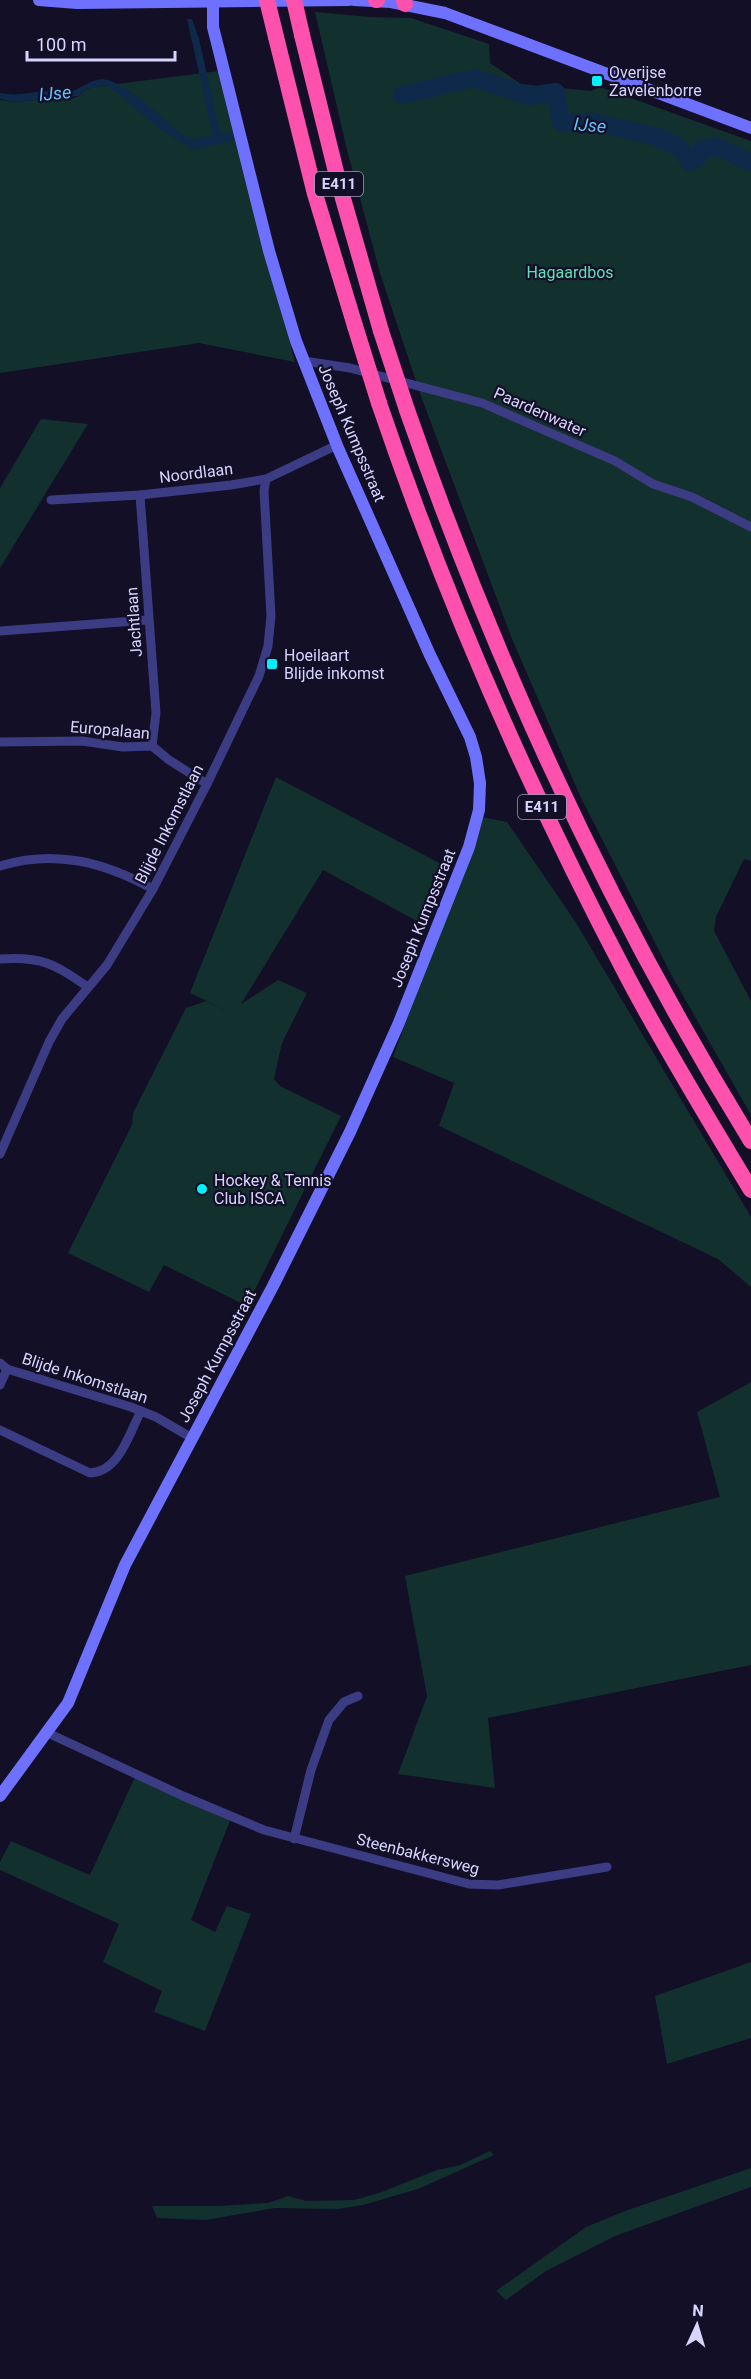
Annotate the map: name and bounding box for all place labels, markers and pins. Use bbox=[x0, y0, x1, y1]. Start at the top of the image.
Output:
place label: Overijse Zavelenborre bbox=[609, 63, 702, 100]
marker: Overijse Zavelenborre bbox=[590, 74, 604, 88]
place label: Hoeilaart Blijde inkomst bbox=[284, 646, 385, 683]
marker: Hoeilaart Blijde inkomst bbox=[265, 657, 279, 671]
place label: Hockey & Tennis Club ISCA bbox=[214, 1171, 331, 1208]
marker: Hockey & Tennis Club ISCA bbox=[195, 1182, 209, 1196]

